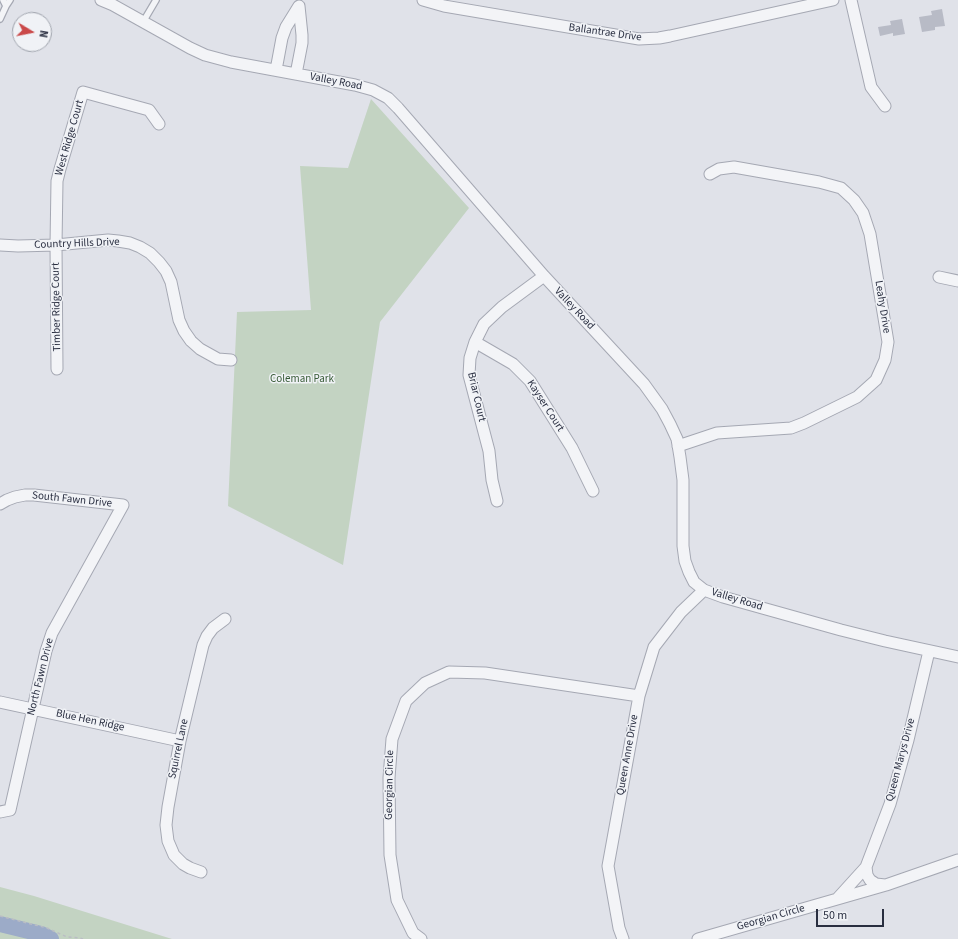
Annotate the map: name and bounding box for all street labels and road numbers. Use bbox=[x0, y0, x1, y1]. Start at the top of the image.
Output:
street label: Ballantrae Drive bbox=[568, 21, 642, 45]
street label: Valley Road bbox=[309, 70, 363, 94]
street label: West Ridge Court bbox=[53, 99, 87, 177]
street label: Country Hills Drive bbox=[34, 236, 120, 252]
street label: Timber Ridge Court bbox=[50, 262, 64, 352]
street label: Leahy Drive bbox=[871, 280, 893, 334]
street label: Valley Road bbox=[551, 285, 597, 333]
street label: Briar Court bbox=[464, 371, 488, 423]
street label: Kayser Court bbox=[523, 378, 567, 434]
street label: South Fawn Drive bbox=[31, 489, 113, 511]
street label: Valley Road bbox=[710, 586, 764, 614]
street label: North Fawn Drive bbox=[25, 637, 57, 717]
street label: Blue Hen Ridge bbox=[55, 707, 125, 735]
street label: Queen Anne Drive bbox=[614, 714, 642, 796]
street label: Queen Marys Drive bbox=[884, 717, 918, 803]
street label: Squirrel Lane bbox=[166, 718, 192, 780]
street label: Georgian Circle bbox=[383, 750, 397, 820]
street label: Georgian Circle bbox=[736, 902, 806, 934]

